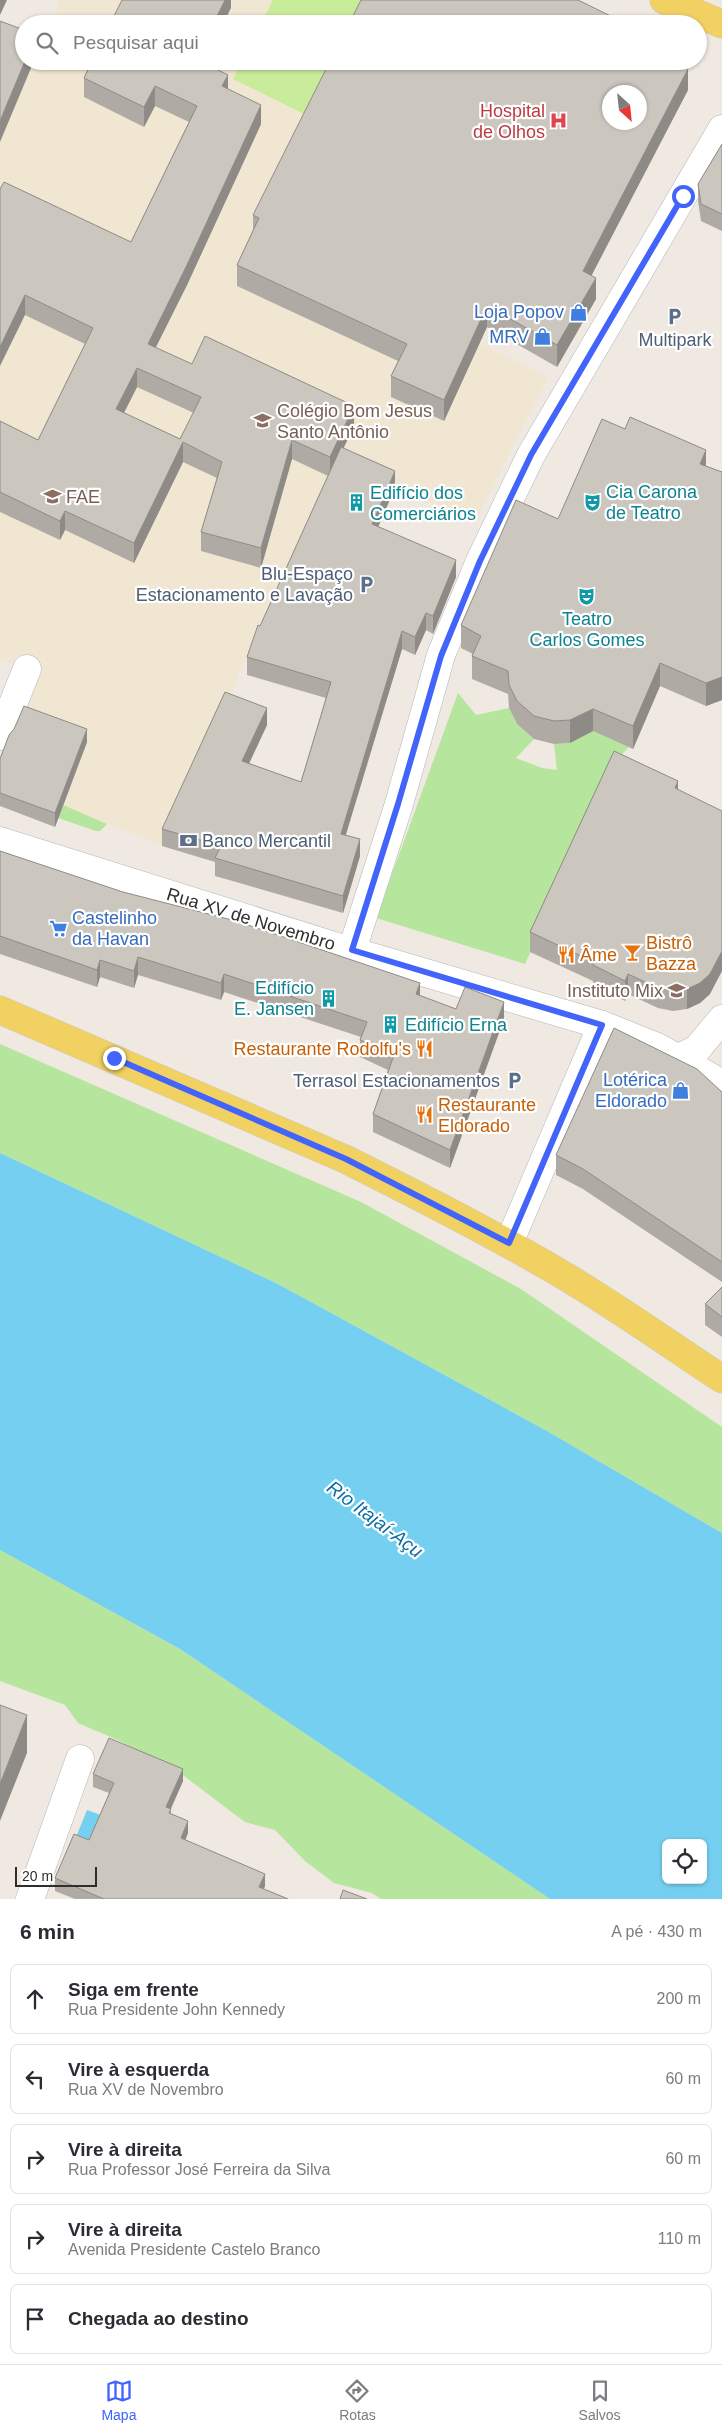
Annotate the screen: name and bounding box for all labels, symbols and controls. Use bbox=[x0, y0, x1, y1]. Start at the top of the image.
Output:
search box bbox=[15, 15, 707, 70]
icon: search bbox=[33, 29, 61, 57]
text: Pesquisar aqui bbox=[73, 32, 199, 53]
north arrow bbox=[602, 85, 647, 130]
place label: Hospital de Olhos bbox=[473, 101, 545, 142]
hospital icon: Hospital de Olhos bbox=[549, 111, 569, 131]
route start bbox=[672, 185, 695, 208]
place label: Loja Popov bbox=[474, 302, 564, 322]
shop icon: Loja Popov bbox=[568, 302, 588, 322]
parking icon: Multipark bbox=[665, 307, 685, 327]
place label: MRV bbox=[489, 327, 529, 347]
shop icon: MRV bbox=[533, 327, 553, 347]
place label: Multipark bbox=[638, 330, 713, 350]
place label: Colégio Bom Jesus Santo Antônio bbox=[277, 401, 432, 442]
school or university icon: Colégio Bom Jesus Santo Antônio bbox=[253, 411, 273, 431]
place label: Cia Carona de Teatro bbox=[606, 482, 698, 523]
place label: Edifício dos Comerciários bbox=[370, 483, 476, 524]
school or university icon: FAE bbox=[42, 487, 62, 507]
place label: FAE bbox=[66, 487, 100, 507]
theatre icon: Cia Carona de Teatro bbox=[582, 492, 602, 512]
building icon: Edifício dos Comerciários bbox=[346, 493, 366, 513]
place label: Blu-Espaço Estacionamento e Lavação bbox=[136, 564, 353, 605]
parking icon: Blu-Espaço Estacionamento e Lavação bbox=[357, 574, 377, 594]
theatre icon: Teatro Carlos Gomes bbox=[577, 586, 597, 606]
place label: Teatro Carlos Gomes bbox=[529, 609, 645, 650]
bank icon: Banco Mercantil bbox=[178, 831, 198, 851]
place label: Banco Mercantil bbox=[202, 831, 331, 851]
street label: Rua XV de Novembro bbox=[164, 884, 338, 954]
place label: Castelinho da Havan bbox=[72, 908, 157, 949]
supermarket icon: Castelinho da Havan bbox=[48, 918, 68, 938]
place label: Bistrô Bazza bbox=[646, 933, 697, 974]
bar icon: Bistrô Bazza bbox=[622, 943, 642, 963]
restaurant icon: Âme bbox=[556, 945, 576, 965]
place label: Âme bbox=[580, 945, 617, 965]
place label: Edifício E. Jansen bbox=[234, 978, 314, 1019]
place label: Instituto Mix bbox=[567, 981, 663, 1001]
school or university icon: Instituto Mix bbox=[667, 981, 687, 1001]
building icon: Edifício E. Jansen bbox=[318, 988, 338, 1008]
building icon: Edifício Erna bbox=[381, 1015, 401, 1035]
place label: Edifício Erna bbox=[405, 1015, 508, 1035]
place label: Restaurante Rodolfu's bbox=[233, 1039, 411, 1059]
restaurant icon: Restaurante Rodolfu's bbox=[415, 1039, 435, 1059]
route end bbox=[103, 1047, 126, 1070]
place label: Lotérica Eldorado bbox=[595, 1070, 668, 1111]
place label: Terrasol Estacionamentos bbox=[293, 1071, 500, 1091]
parking icon: Terrasol Estacionamentos bbox=[504, 1071, 524, 1091]
shop icon: Lotérica Eldorado bbox=[671, 1080, 691, 1100]
place label: Restaurante Eldorado bbox=[438, 1095, 536, 1136]
restaurant icon: Restaurante Eldorado bbox=[414, 1105, 434, 1125]
water label: Rio Itajaí-Açu bbox=[323, 1476, 427, 1562]
map controls bbox=[662, 1839, 707, 1884]
button: locate bbox=[662, 1839, 707, 1884]
scale bar bbox=[15, 1864, 98, 1887]
text: 20 m bbox=[22, 1868, 53, 1884]
text: 6 min bbox=[20, 1920, 75, 1943]
text: A pé · 430 m bbox=[611, 1923, 702, 1940]
text: Siga em frente bbox=[68, 1979, 199, 2000]
icon: ahead bbox=[21, 1985, 49, 2013]
text: 200 m bbox=[657, 1990, 701, 2007]
text: Rua Presidente John Kennedy bbox=[68, 2001, 285, 2018]
text: Vire à esquerda bbox=[68, 2059, 209, 2080]
icon: left bbox=[21, 2065, 49, 2093]
text: 60 m bbox=[665, 2070, 701, 2087]
text: Rua XV de Novembro bbox=[68, 2081, 224, 2098]
text: Vire à direita bbox=[68, 2139, 182, 2160]
icon: right bbox=[21, 2145, 49, 2173]
text: 60 m bbox=[665, 2150, 701, 2167]
text: Rua Professor José Ferreira da Silva bbox=[68, 2161, 330, 2178]
text: Vire à direita bbox=[68, 2219, 182, 2240]
icon: right bbox=[21, 2225, 49, 2253]
text: 110 m bbox=[658, 2230, 701, 2247]
text: Avenida Presidente Castelo Branco bbox=[68, 2241, 320, 2258]
icon: arrive bbox=[21, 2305, 49, 2333]
text: Chegada ao destino bbox=[68, 2308, 249, 2329]
tab: Mapa bbox=[101, 2377, 136, 2423]
tab: Rotas bbox=[339, 2377, 376, 2423]
tab: Salvos bbox=[579, 2377, 621, 2423]

